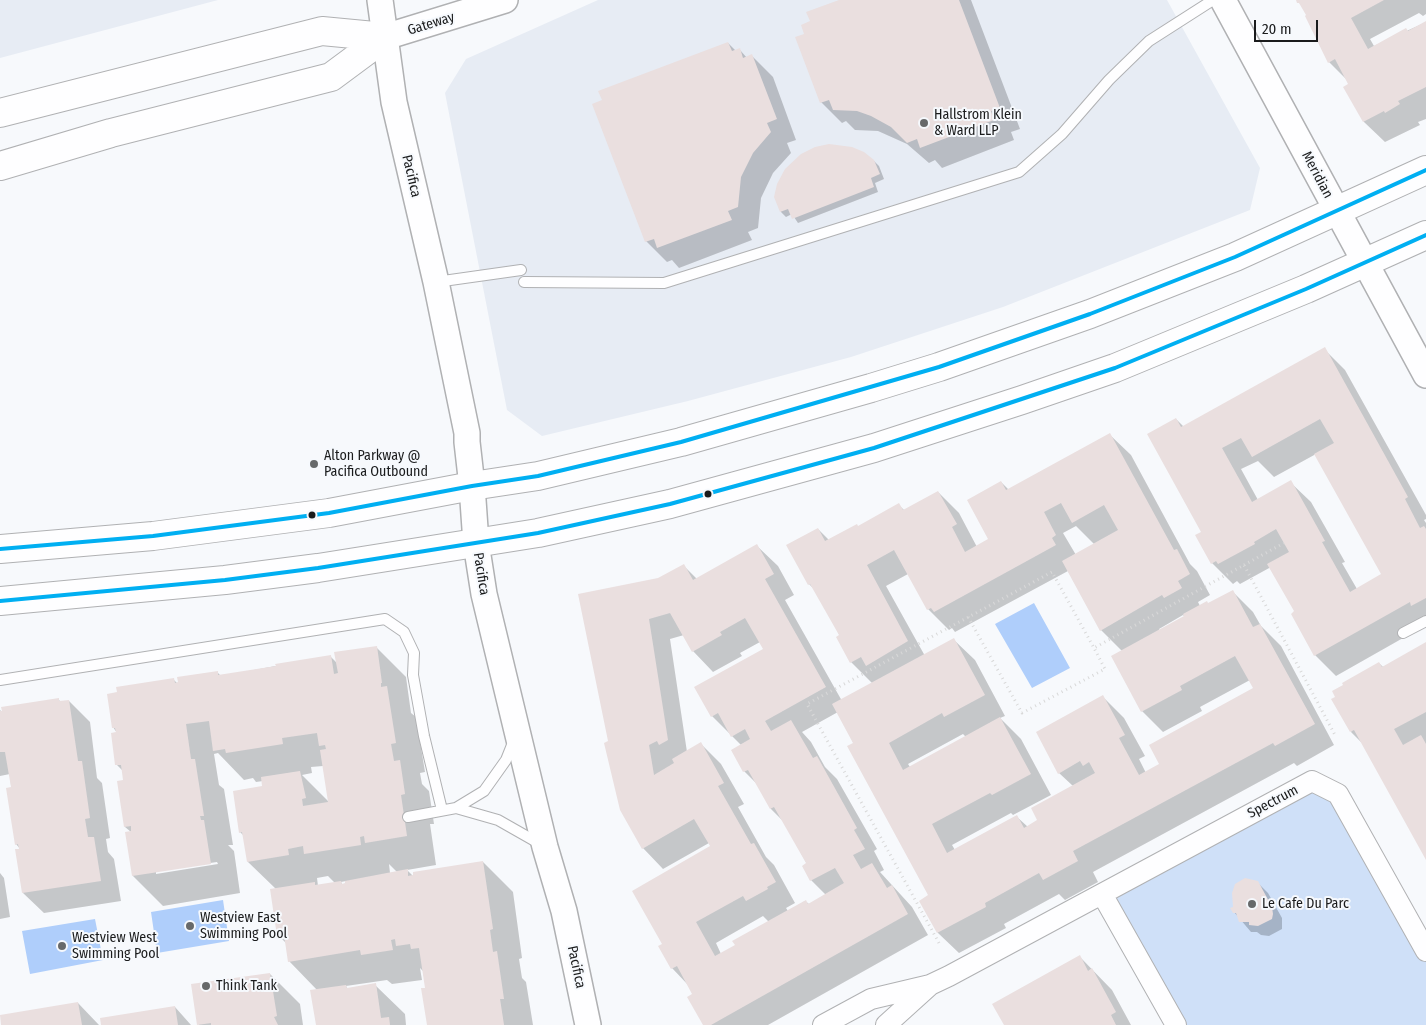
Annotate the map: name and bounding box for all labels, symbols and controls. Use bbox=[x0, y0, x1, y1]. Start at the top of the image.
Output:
street label: Gateway bbox=[406, 9, 456, 39]
scale bar bbox=[1256, 10, 1320, 42]
text: 20 m bbox=[1262, 20, 1292, 38]
place label: Hallstrom Klein & Ward LLP bbox=[934, 107, 1022, 140]
marker: Hallstrom Klein & Ward LLP bbox=[918, 117, 930, 129]
street label: Meridian bbox=[1298, 149, 1336, 201]
street label: Pacifica bbox=[398, 153, 424, 199]
place label: Alton Parkway @ Pacifica Outbound bbox=[324, 448, 428, 481]
marker: Alton Parkway @ Pacifica Outbound bbox=[308, 458, 320, 470]
unlabelled marker bbox=[703, 489, 713, 499]
unlabelled marker bbox=[307, 510, 317, 520]
street label: Pacifica bbox=[469, 551, 493, 597]
street label: Spectrum bbox=[1245, 782, 1301, 822]
place label: Le Cafe Du Parc bbox=[1262, 896, 1349, 912]
marker: Le Cafe Du Parc bbox=[1246, 898, 1258, 910]
place label: Westview East Swimming Pool bbox=[200, 910, 287, 942]
marker: Westview East Swimming Pool bbox=[184, 920, 196, 932]
place label: Westview West Swimming Pool bbox=[72, 930, 159, 962]
marker: Westview West Swimming Pool bbox=[56, 940, 68, 952]
street label: Pacifica bbox=[563, 944, 589, 990]
place label: Think Tank bbox=[216, 978, 277, 994]
marker: Think Tank bbox=[200, 980, 212, 992]

